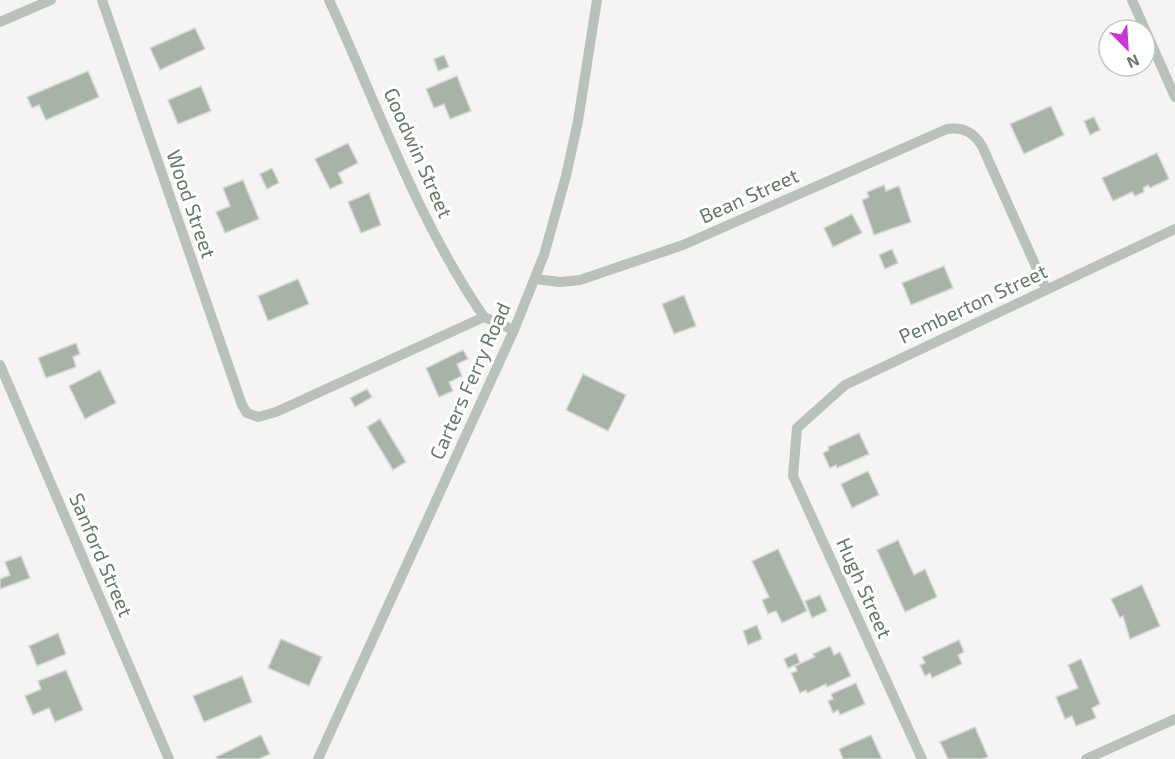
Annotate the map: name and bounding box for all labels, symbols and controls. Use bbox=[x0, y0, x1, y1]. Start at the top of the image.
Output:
north arrow bbox=[1097, 18, 1157, 78]
text: N bbox=[1124, 51, 1142, 73]
street label: Goodwin Street bbox=[380, 84, 458, 222]
street label: Wood Street bbox=[162, 146, 222, 261]
street label: Bean Street bbox=[695, 162, 802, 228]
street label: Pemberton Street bbox=[895, 258, 1051, 348]
street label: Carters Ferry Road bbox=[424, 298, 514, 463]
street label: Sanford Street bbox=[65, 489, 139, 620]
street label: Hugh Street bbox=[832, 534, 898, 642]

